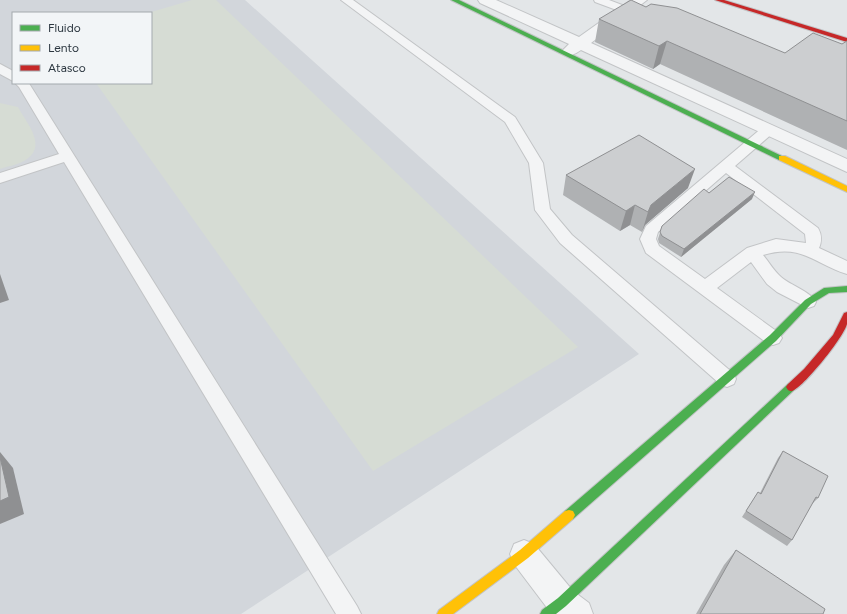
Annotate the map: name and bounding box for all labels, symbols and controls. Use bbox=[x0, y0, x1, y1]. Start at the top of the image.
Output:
legend bbox=[12, 12, 152, 84]
text: Fluido bbox=[48, 21, 81, 35]
text: Lento bbox=[48, 41, 79, 55]
text: Atasco bbox=[48, 61, 86, 75]

